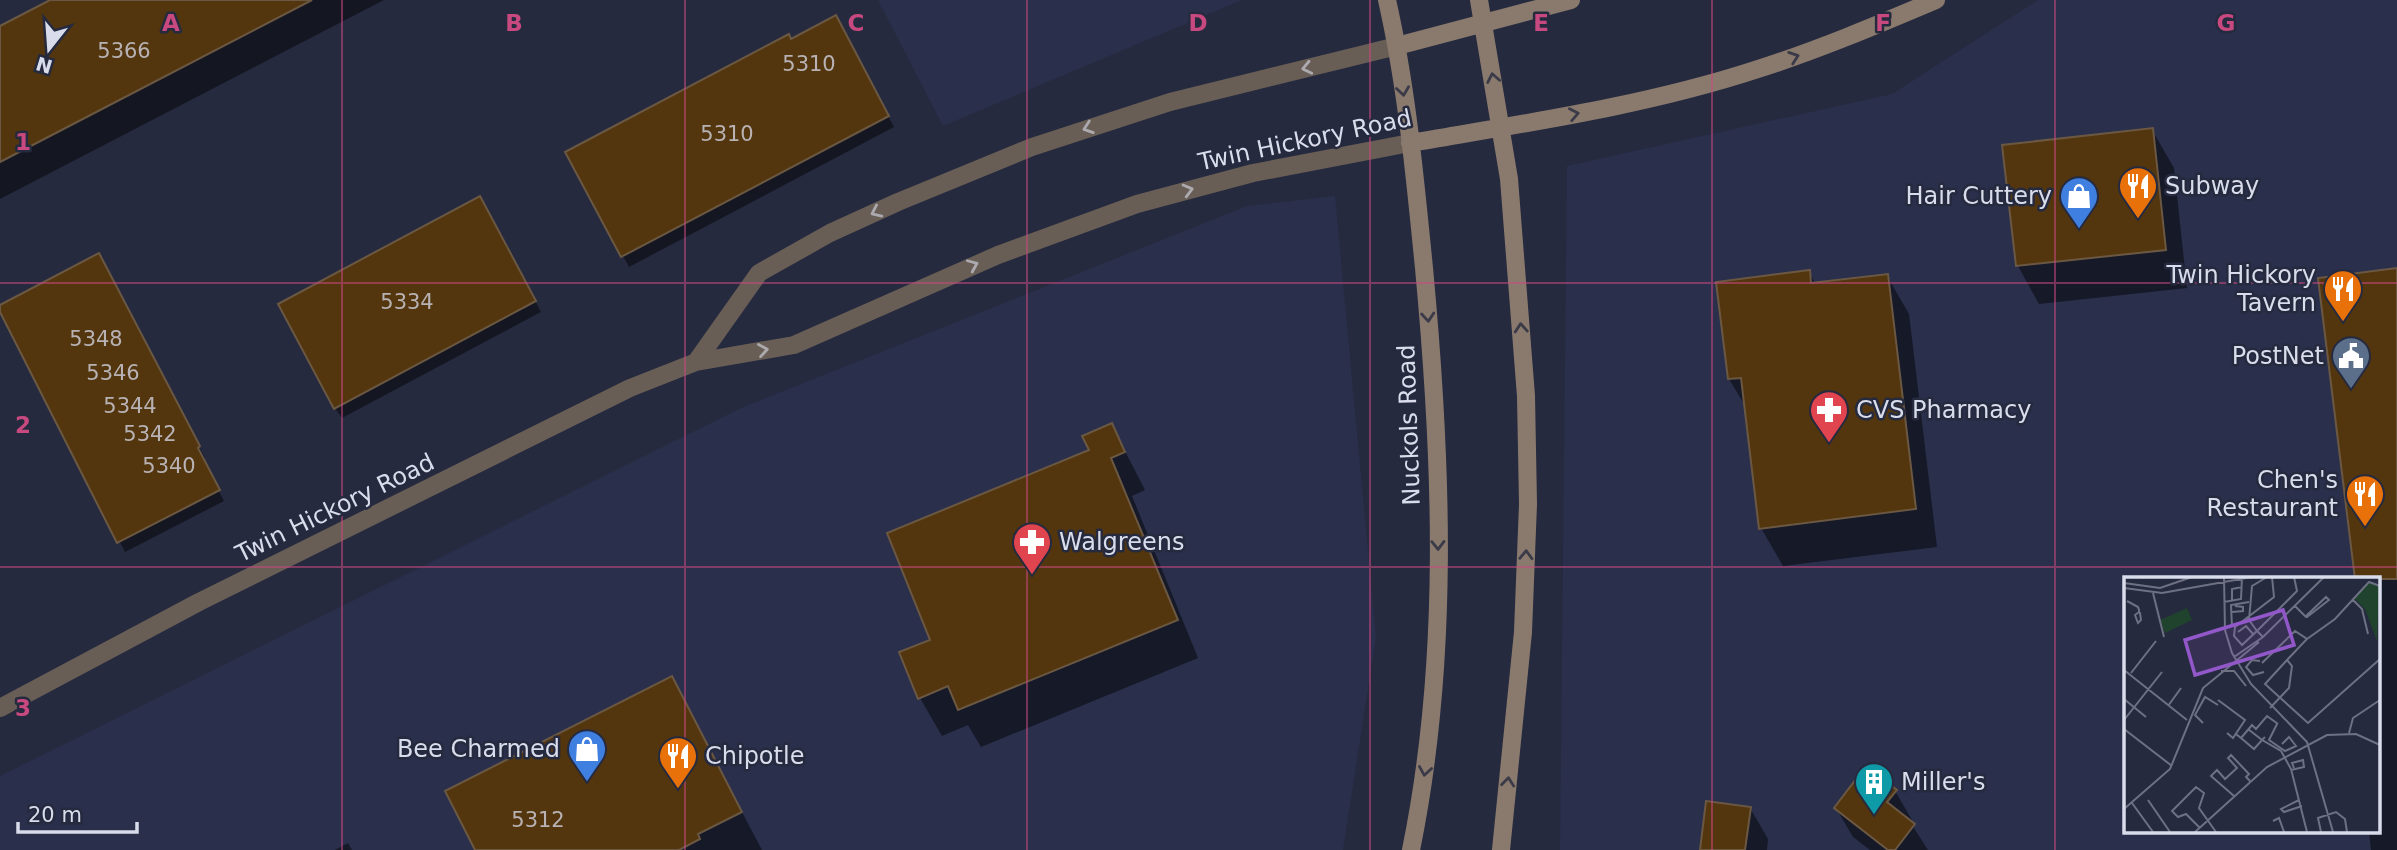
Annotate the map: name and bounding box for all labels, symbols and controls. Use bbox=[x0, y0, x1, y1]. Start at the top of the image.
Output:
text: A bbox=[162, 10, 180, 36]
text: B bbox=[505, 10, 523, 36]
text: C bbox=[848, 10, 864, 36]
text: D bbox=[1188, 10, 1208, 36]
text: E bbox=[1533, 10, 1549, 36]
text: F bbox=[1875, 10, 1891, 36]
text: G bbox=[2217, 10, 2235, 36]
north arrow bbox=[14, 14, 84, 84]
house number: 5366 bbox=[97, 39, 151, 63]
one-way arrow bbox=[1787, 51, 1799, 65]
text: N bbox=[33, 52, 55, 78]
house number: 5310 bbox=[782, 52, 836, 76]
one-way arrow bbox=[1301, 60, 1313, 75]
one-way arrow bbox=[1486, 72, 1501, 84]
one-way arrow bbox=[1396, 85, 1411, 97]
street label: Twin Hickory Road bbox=[1195, 104, 1414, 177]
one-way arrow bbox=[1568, 107, 1580, 122]
one-way arrow bbox=[1082, 120, 1095, 134]
house number: 5310 bbox=[700, 122, 754, 146]
text: 1 bbox=[15, 129, 31, 155]
restaurant icon: Subway bbox=[2117, 165, 2159, 220]
place label: Subway bbox=[2165, 172, 2259, 200]
shop icon: Hair Cuttery bbox=[2058, 175, 2100, 230]
place label: Hair Cuttery bbox=[1905, 182, 2052, 210]
one-way arrow bbox=[1182, 184, 1194, 198]
one-way arrow bbox=[871, 204, 884, 218]
one-way arrow bbox=[967, 260, 979, 274]
place label: Twin Hickory Tavern bbox=[2165, 261, 2316, 317]
restaurant icon: Twin Hickory Tavern bbox=[2322, 268, 2364, 323]
house number: 5334 bbox=[380, 290, 434, 314]
one-way arrow bbox=[1420, 312, 1435, 323]
one-way arrow bbox=[1514, 322, 1529, 333]
house number: 5348 bbox=[69, 327, 123, 351]
public building icon: PostNet bbox=[2330, 335, 2372, 390]
place label: PostNet bbox=[2232, 342, 2324, 370]
one-way arrow bbox=[757, 343, 769, 358]
street label: Nuckols Road bbox=[1392, 344, 1426, 506]
house number: 5346 bbox=[86, 361, 140, 385]
pharmacy icon: CVS Pharmacy bbox=[1808, 389, 1850, 444]
house number: 5344 bbox=[103, 394, 157, 418]
place label: CVS Pharmacy bbox=[1856, 396, 2031, 424]
text: 2 bbox=[15, 412, 31, 438]
house number: 5342 bbox=[123, 422, 177, 446]
street label: Twin Hickory Road bbox=[230, 448, 439, 569]
house number: 5340 bbox=[142, 454, 196, 478]
place label: Chen's Restaurant bbox=[2207, 466, 2338, 522]
restaurant icon: Chen's Restaurant bbox=[2344, 473, 2386, 528]
pharmacy icon: Walgreens bbox=[1011, 521, 1053, 576]
place label: Walgreens bbox=[1059, 528, 1184, 556]
one-way arrow bbox=[1430, 540, 1446, 550]
one-way arrow bbox=[1518, 550, 1533, 561]
inset map bbox=[2124, 577, 2380, 832]
text: 3 bbox=[15, 695, 31, 721]
shop icon: Bee Charmed bbox=[566, 728, 608, 783]
place label: Bee Charmed bbox=[397, 735, 560, 763]
restaurant icon: Chipotle bbox=[657, 735, 699, 790]
place label: Chipotle bbox=[705, 742, 804, 770]
building icon: Miller's bbox=[1853, 761, 1895, 816]
one-way arrow bbox=[1418, 765, 1433, 777]
place label: Miller's bbox=[1901, 768, 1985, 796]
one-way arrow bbox=[1500, 776, 1515, 787]
scale bar bbox=[18, 790, 136, 834]
text: 20 m bbox=[28, 803, 82, 827]
house number: 5312 bbox=[511, 808, 565, 832]

